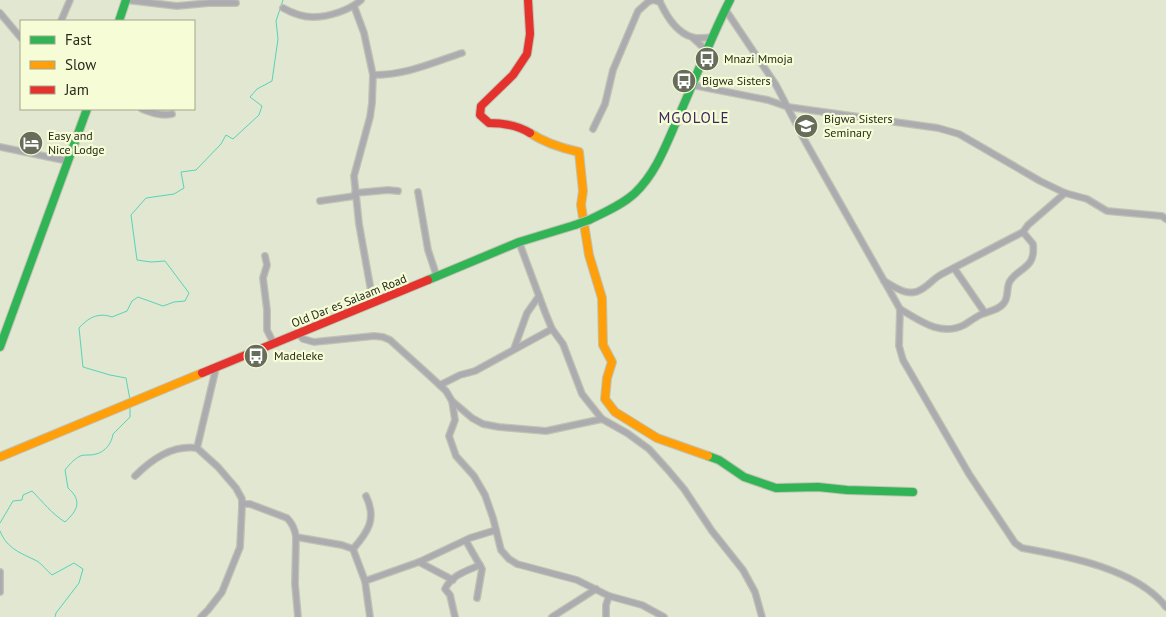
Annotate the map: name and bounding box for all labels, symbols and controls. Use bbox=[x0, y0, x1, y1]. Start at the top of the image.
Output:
legend bbox=[20, 20, 195, 110]
text: Fast bbox=[65, 30, 92, 49]
bus stop icon: Mnazi Mmoja bbox=[694, 46, 720, 72]
place label: Mnazi Mmoja bbox=[724, 51, 793, 66]
text: Slow bbox=[65, 55, 96, 74]
bus stop icon: Bigwa Sisters bbox=[671, 68, 697, 94]
place label: Bigwa Sisters bbox=[702, 73, 770, 88]
text: Jam bbox=[64, 80, 89, 99]
district label: MGOLOLE bbox=[658, 108, 730, 127]
place label: Bigwa Sisters Seminary bbox=[824, 111, 892, 140]
school or university icon: Bigwa Sisters Seminary bbox=[793, 113, 819, 139]
place label: Easy and Nice Lodge bbox=[48, 128, 105, 157]
hotel icon: Easy and Nice Lodge bbox=[18, 130, 44, 156]
street label: Old Dar es Salaam Road bbox=[289, 271, 409, 331]
bus stop icon: Madeleke bbox=[243, 343, 269, 369]
place label: Madeleke bbox=[274, 348, 323, 363]

